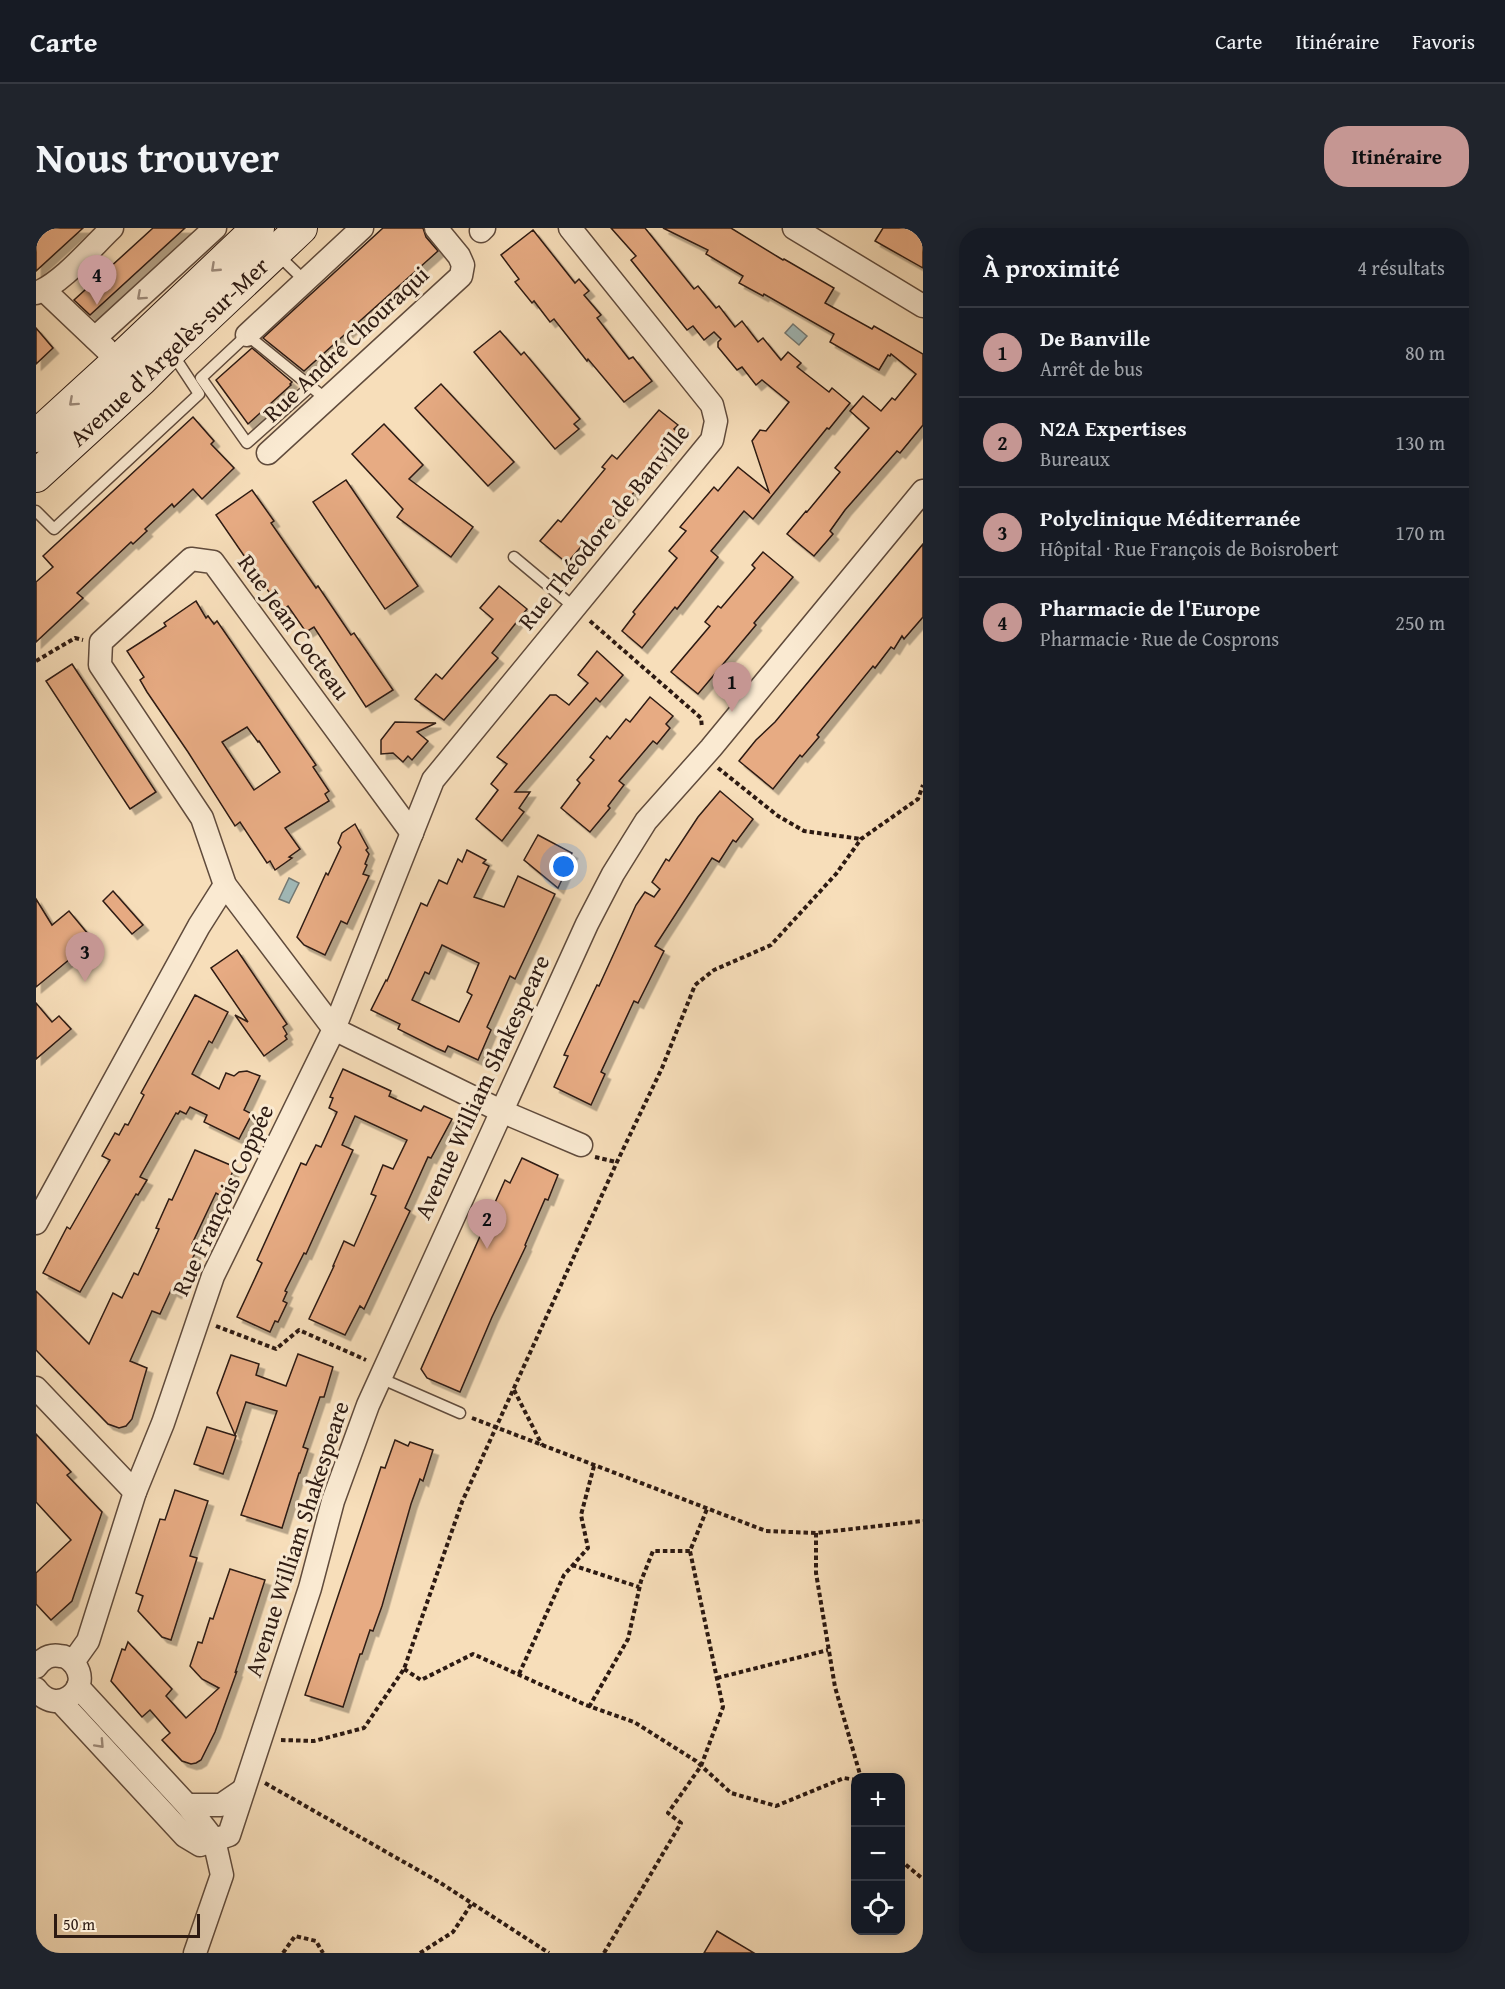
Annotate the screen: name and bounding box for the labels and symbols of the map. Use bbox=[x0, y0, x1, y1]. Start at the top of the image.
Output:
street label: Avenue d'Argelès-sur-Mer bbox=[61, 249, 277, 454]
pin: 4 bbox=[78, 256, 116, 305]
street label: Rue André Chouraqui bbox=[255, 257, 437, 430]
one-way arrow bbox=[211, 261, 221, 272]
one-way arrow bbox=[137, 289, 148, 300]
one-way arrow bbox=[69, 395, 80, 406]
street label: Rue Théodore de Banville bbox=[509, 416, 698, 637]
street label: Rue Jean Cocteau bbox=[230, 547, 359, 707]
pin: 1 bbox=[712, 662, 752, 712]
your location bbox=[549, 852, 578, 881]
pin: 3 bbox=[65, 932, 104, 982]
street label: Avenue William Shakespeare bbox=[405, 949, 558, 1225]
street label: Rue François Coppée bbox=[163, 1098, 282, 1301]
pin: 2 bbox=[468, 1200, 506, 1249]
street label: Avenue William Shakespeare bbox=[235, 1396, 358, 1681]
one-way arrow bbox=[93, 1737, 104, 1748]
scale bar bbox=[54, 1911, 200, 1938]

